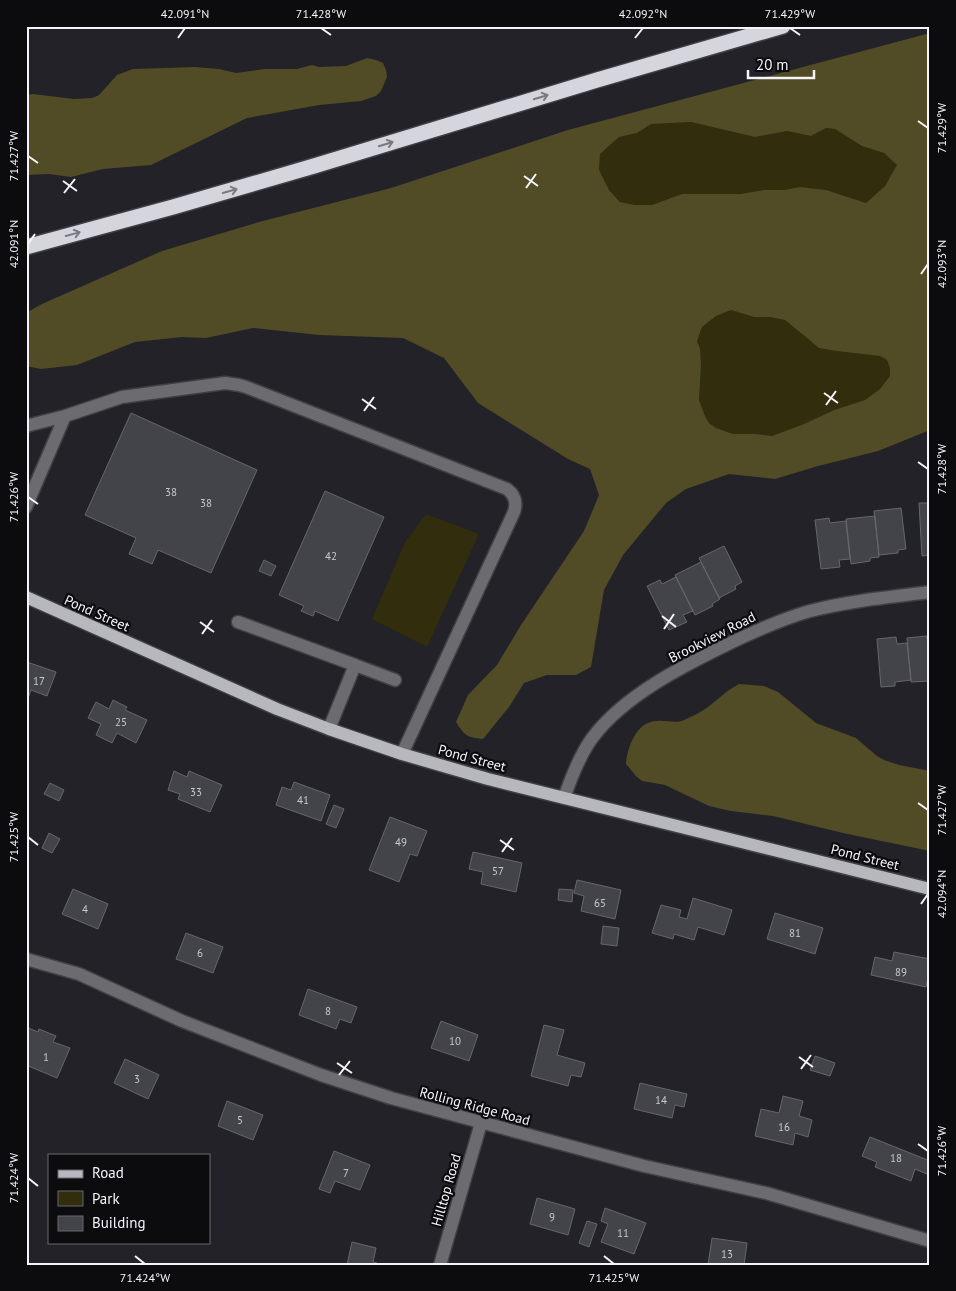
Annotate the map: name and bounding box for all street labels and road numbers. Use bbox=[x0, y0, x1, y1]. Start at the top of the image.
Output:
street label: Pond Street bbox=[62, 591, 133, 635]
street label: Brookview Road bbox=[665, 607, 759, 667]
street label: Pond Street bbox=[436, 740, 508, 776]
street label: Pond Street bbox=[829, 840, 901, 874]
street label: Rolling Ridge Road bbox=[418, 1083, 532, 1129]
street label: Hilltop Road bbox=[427, 1152, 465, 1228]

